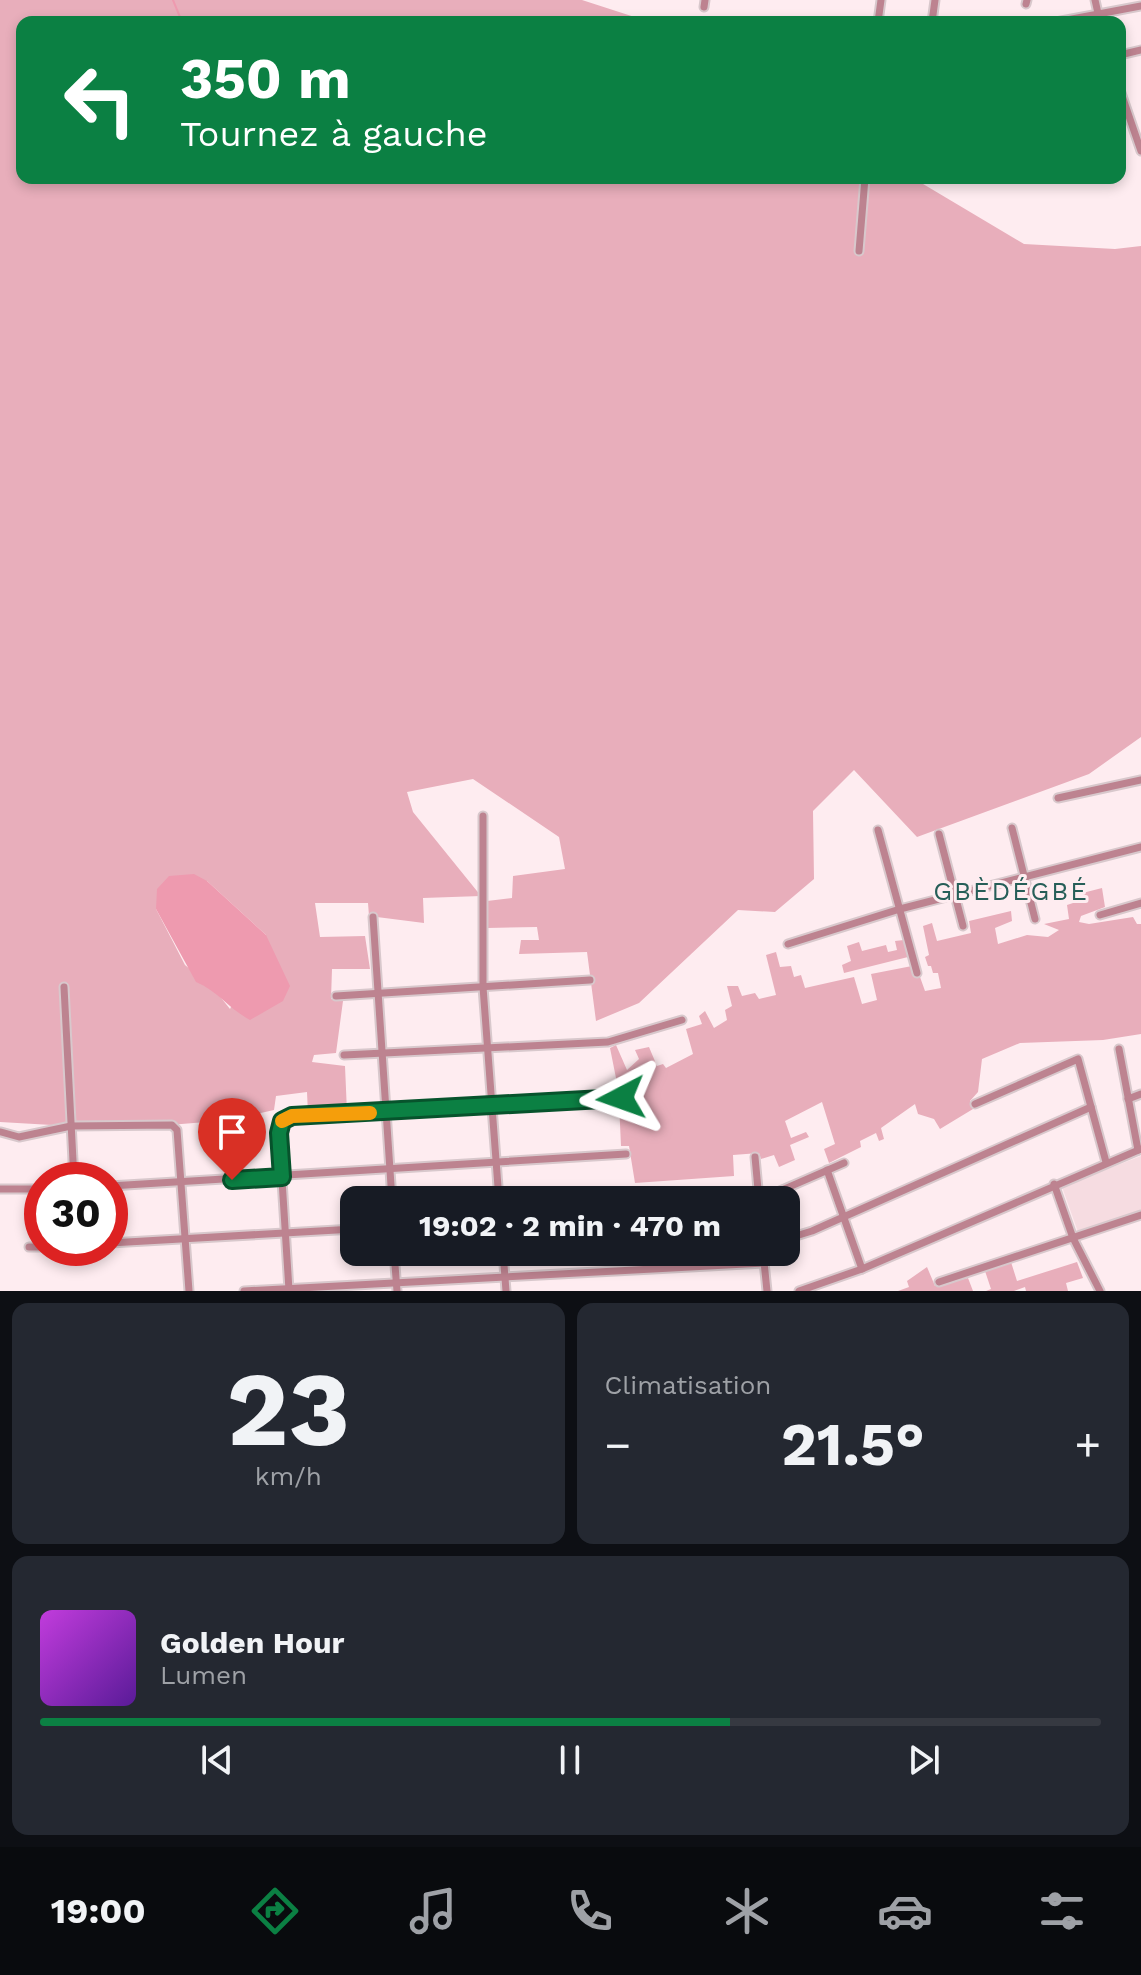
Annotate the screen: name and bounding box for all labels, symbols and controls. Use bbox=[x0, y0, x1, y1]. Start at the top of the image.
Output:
text: 350 m bbox=[180, 46, 351, 112]
icon: left bbox=[48, 48, 152, 152]
text: Tournez à gauche bbox=[180, 113, 488, 155]
district label: GBÈDÉGBÉ bbox=[933, 876, 1089, 906]
position arrow bbox=[579, 1056, 663, 1140]
pin bbox=[198, 1098, 266, 1180]
icon: arrive bbox=[210, 1110, 254, 1154]
speed limit sign: 30 bbox=[24, 1162, 128, 1266]
text: 19:02 · 2 min · 470 m bbox=[419, 1208, 721, 1243]
text: 23 bbox=[226, 1348, 350, 1470]
text: Climatisation bbox=[605, 1370, 771, 1400]
text: 21.5° bbox=[781, 1409, 925, 1480]
text: − bbox=[605, 1419, 631, 1471]
text: + bbox=[1074, 1419, 1101, 1471]
text: km/h bbox=[255, 1461, 322, 1491]
text: Golden Hour bbox=[160, 1625, 344, 1660]
text: Lumen bbox=[160, 1660, 247, 1690]
icon: previous bbox=[195, 1738, 239, 1782]
icon: pause bbox=[548, 1738, 592, 1782]
icon: next bbox=[902, 1738, 946, 1782]
icon: directions bbox=[247, 1883, 303, 1939]
icon: music bbox=[405, 1883, 461, 1939]
icon: phone bbox=[562, 1883, 618, 1939]
icon: climate bbox=[719, 1883, 775, 1939]
icon: car bbox=[877, 1883, 933, 1939]
icon: filters bbox=[1034, 1883, 1090, 1939]
text: 19:00 bbox=[51, 1890, 146, 1932]

